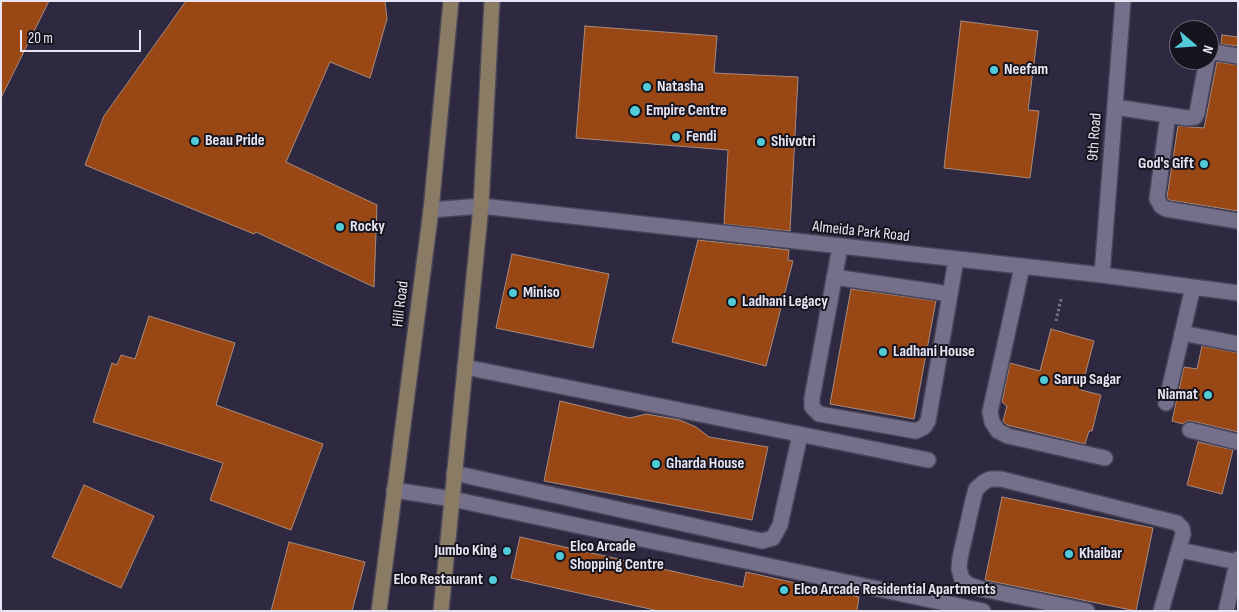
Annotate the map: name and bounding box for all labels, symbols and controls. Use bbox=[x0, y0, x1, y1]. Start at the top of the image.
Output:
scale bar bbox=[22, 20, 144, 52]
north arrow bbox=[1169, 20, 1219, 70]
text: 20 m bbox=[28, 29, 53, 48]
text: N bbox=[1199, 43, 1217, 56]
place label: Neefam bbox=[1004, 60, 1048, 80]
marker: Neefam bbox=[988, 64, 1000, 76]
place label: Natasha bbox=[657, 77, 704, 97]
marker: Natasha bbox=[641, 81, 653, 93]
place label: Empire Centre bbox=[646, 101, 727, 121]
marker: Empire Centre bbox=[628, 104, 642, 118]
street label: 9th Road bbox=[1084, 112, 1106, 162]
place label: Fendi bbox=[686, 127, 717, 147]
place label: Beau Pride bbox=[205, 131, 265, 151]
marker: Fendi bbox=[670, 131, 682, 143]
place label: Shivotri bbox=[771, 132, 816, 152]
marker: Beau Pride bbox=[189, 135, 201, 147]
marker: Shivotri bbox=[755, 136, 767, 148]
place label: God's Gift bbox=[1138, 154, 1194, 174]
marker: God's Gift bbox=[1198, 158, 1210, 170]
place label: Rocky bbox=[350, 217, 385, 237]
street label: Almeida Park Road bbox=[811, 217, 911, 247]
marker: Rocky bbox=[334, 221, 346, 233]
street label: Hill Road bbox=[389, 280, 413, 328]
place label: Miniso bbox=[523, 283, 560, 303]
marker: Miniso bbox=[507, 287, 519, 299]
place label: Ladhani Legacy bbox=[742, 292, 828, 312]
marker: Ladhani Legacy bbox=[726, 296, 738, 308]
place label: Ladhani House bbox=[893, 342, 975, 362]
marker: Ladhani House bbox=[877, 346, 889, 358]
place label: Sarup Sagar bbox=[1054, 370, 1121, 390]
marker: Sarup Sagar bbox=[1038, 374, 1050, 386]
place label: Niamat bbox=[1157, 385, 1198, 405]
marker: Niamat bbox=[1202, 389, 1214, 401]
place label: Gharda House bbox=[666, 454, 744, 474]
marker: Gharda House bbox=[650, 458, 662, 470]
place label: Elco Arcade Shopping Centre bbox=[570, 537, 664, 575]
place label: Jumbo King bbox=[434, 541, 497, 561]
place label: Khaibar bbox=[1079, 544, 1122, 564]
marker: Jumbo King bbox=[501, 545, 513, 557]
marker: Khaibar bbox=[1063, 548, 1075, 560]
marker: Elco Arcade Shopping Centre bbox=[554, 550, 566, 562]
place label: Elco Restaurant bbox=[393, 570, 483, 590]
marker: Elco Restaurant bbox=[487, 574, 499, 586]
place label: Elco Arcade Residential Apartments bbox=[794, 580, 996, 600]
marker: Elco Arcade Residential Apartments bbox=[778, 584, 790, 596]

